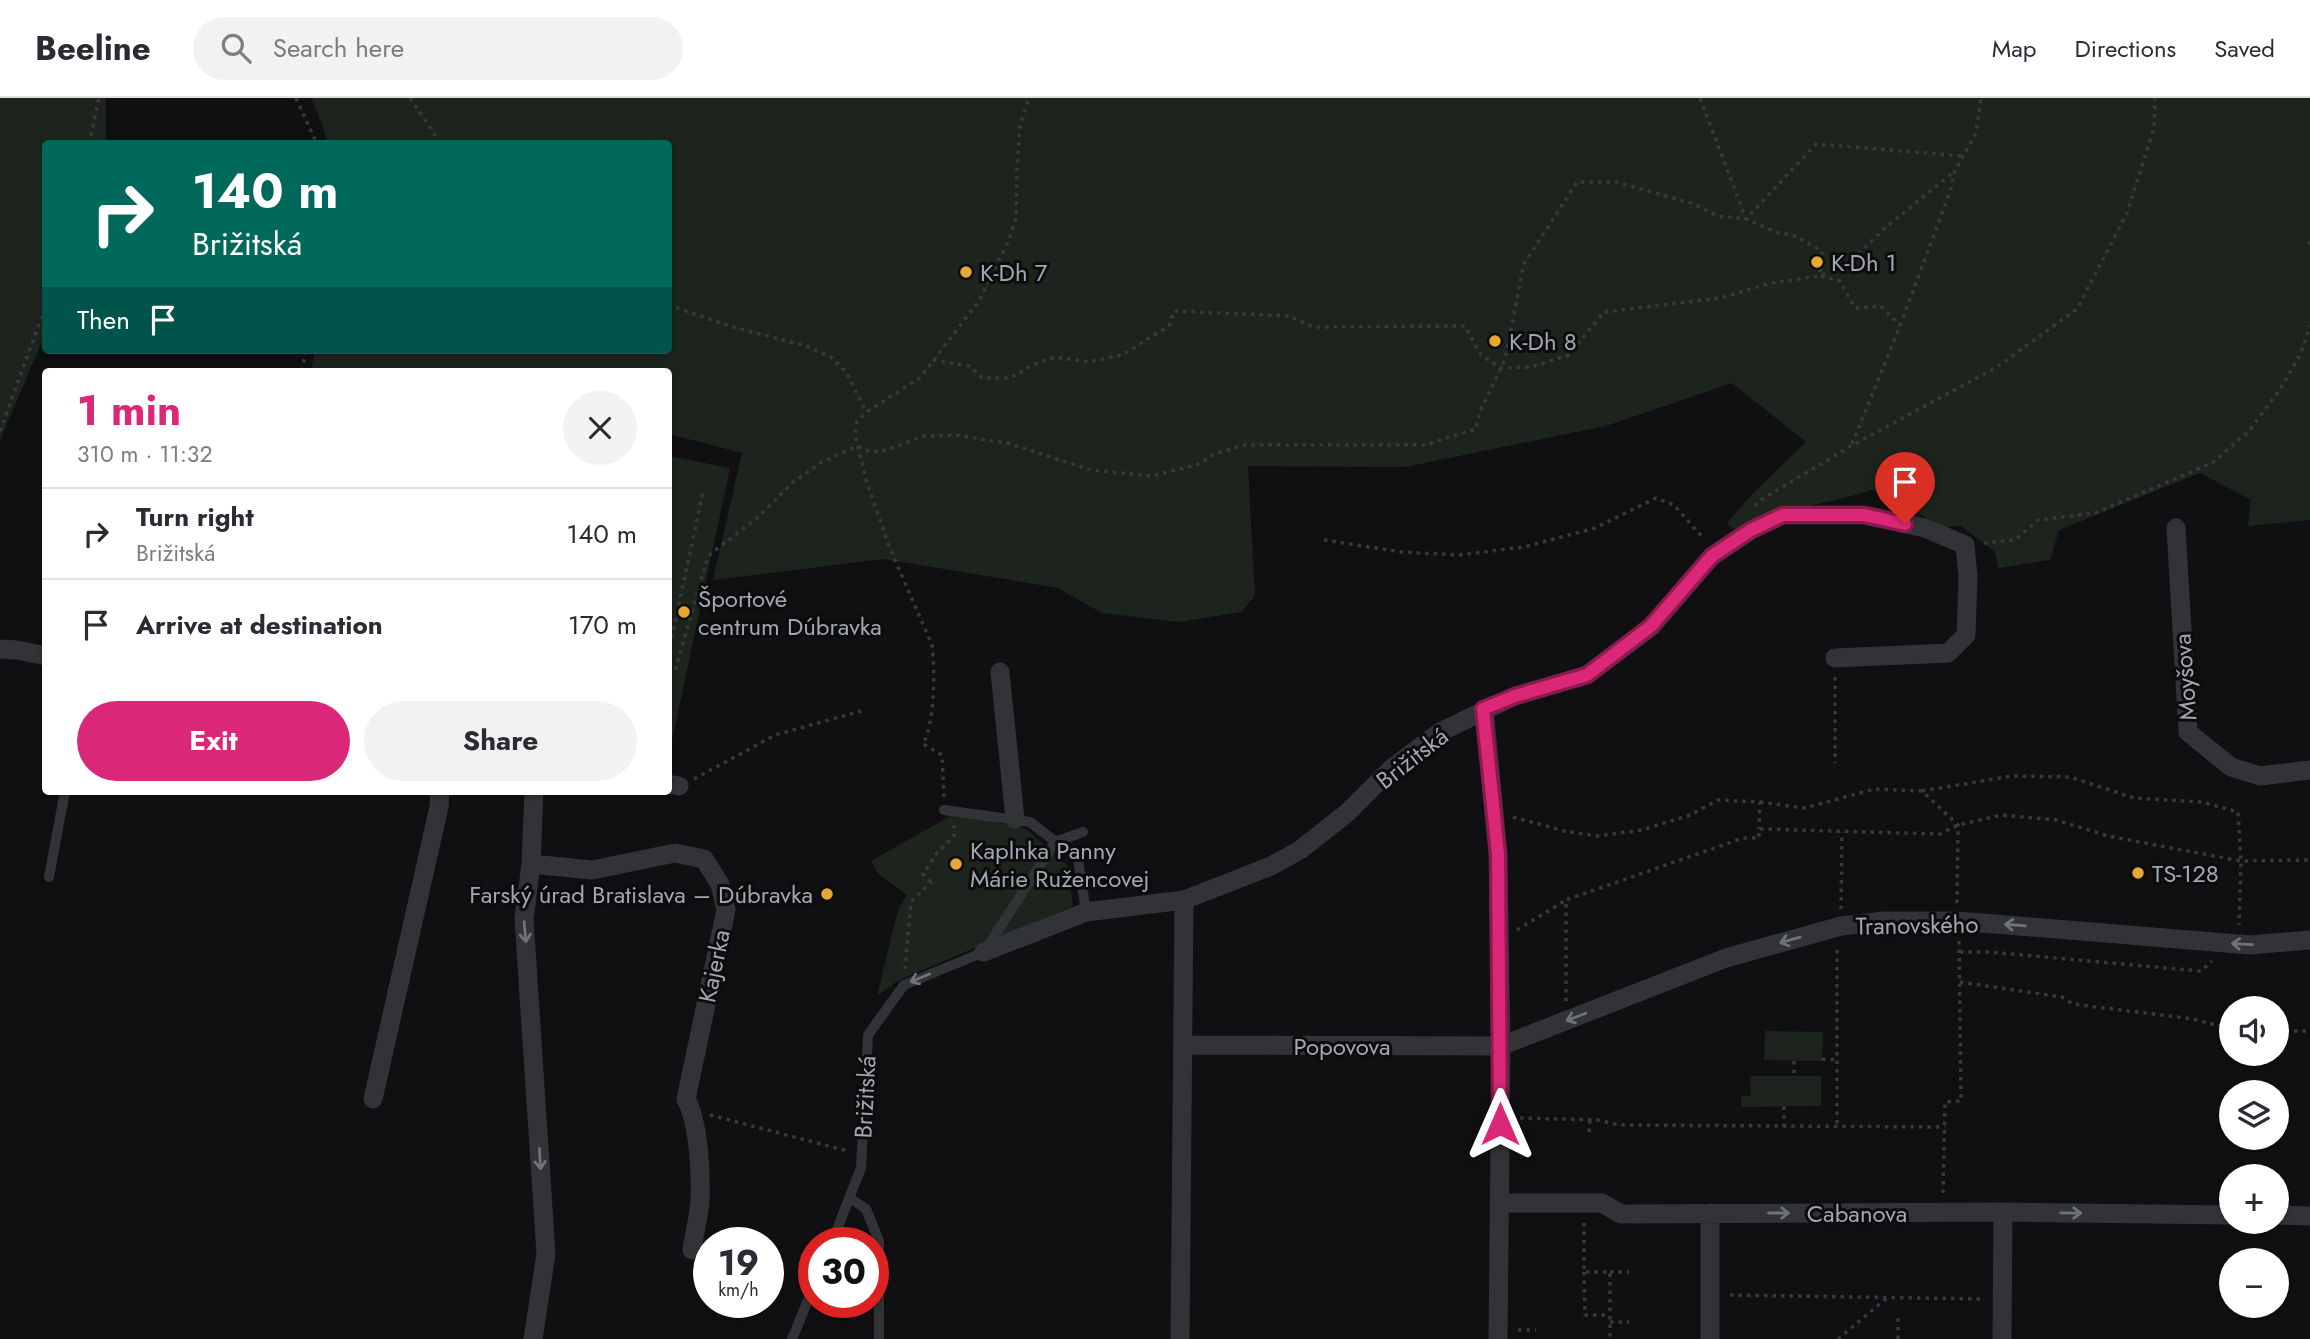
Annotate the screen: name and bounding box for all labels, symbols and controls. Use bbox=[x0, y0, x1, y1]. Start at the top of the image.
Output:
search box bbox=[193, 17, 683, 80]
text: Beeline bbox=[35, 25, 151, 72]
icon: search bbox=[217, 29, 255, 67]
text: Search here bbox=[273, 29, 404, 67]
text: Map bbox=[1992, 31, 2037, 66]
text: Directions bbox=[2075, 31, 2176, 66]
text: Saved bbox=[2214, 31, 2275, 66]
text: 140 m bbox=[192, 156, 338, 226]
icon: right bbox=[77, 168, 168, 259]
text: Brižitská bbox=[192, 221, 302, 267]
place label: K-Dh 1 bbox=[1831, 245, 1897, 280]
marker: K-Dh 1 bbox=[1809, 254, 1825, 270]
place label: K-Dh 7 bbox=[980, 255, 1048, 290]
marker: K-Dh 7 bbox=[958, 264, 974, 280]
text: Then bbox=[77, 301, 130, 339]
icon: arrive bbox=[144, 301, 182, 339]
place label: K-Dh 8 bbox=[1509, 324, 1577, 359]
marker: K-Dh 8 bbox=[1487, 333, 1503, 349]
text: 1 min bbox=[77, 380, 181, 441]
button: close bbox=[563, 391, 637, 465]
text: 310 m · 11:32 bbox=[77, 437, 213, 471]
pin bbox=[1875, 452, 1935, 524]
icon: arrive bbox=[1886, 463, 1924, 501]
text: Turn right bbox=[136, 498, 254, 536]
icon: right bbox=[77, 515, 115, 553]
text: 140 m bbox=[566, 515, 637, 553]
text: Brižitská bbox=[136, 536, 215, 570]
place label: Športové centrum Dúbravka bbox=[698, 581, 882, 644]
marker: Športové centrum Dúbravka bbox=[676, 604, 692, 620]
icon: arrive bbox=[77, 606, 115, 644]
text: Arrive at destination bbox=[136, 606, 383, 644]
text: 170 m bbox=[568, 606, 637, 644]
street label: Moyšova bbox=[2164, 632, 2206, 722]
button: Exit bbox=[77, 701, 350, 781]
button: Share bbox=[364, 701, 637, 781]
street label: Brižitská bbox=[1369, 719, 1455, 797]
place label: Kaplnka Panny Márie Ružencovej bbox=[970, 833, 1150, 896]
marker: Kaplnka Panny Márie Ružencovej bbox=[948, 856, 964, 872]
place label: TS-128 bbox=[2152, 856, 2219, 891]
marker: TS-128 bbox=[2130, 865, 2146, 881]
place label: Farský úrad Bratislava – Dúbravka bbox=[469, 877, 813, 912]
marker: Farský úrad Bratislava – Dúbravka bbox=[819, 886, 835, 902]
street label: Tranovského bbox=[1855, 906, 1979, 944]
one-way arrow bbox=[2004, 918, 2027, 931]
one-way arrow bbox=[519, 920, 532, 942]
street label: Kajerka bbox=[689, 926, 739, 1006]
one-way arrow bbox=[1779, 934, 1802, 947]
one-way arrow bbox=[2231, 937, 2254, 950]
one-way arrow bbox=[910, 973, 932, 986]
map controls bbox=[2219, 996, 2289, 1318]
button: sound bbox=[2219, 996, 2289, 1066]
one-way arrow bbox=[1566, 1011, 1588, 1024]
street label: Popovova bbox=[1293, 1029, 1391, 1064]
street label: Brižitská bbox=[845, 1055, 885, 1139]
button: layers bbox=[2219, 1080, 2289, 1150]
position arrow bbox=[1463, 1087, 1537, 1161]
one-way arrow bbox=[534, 1147, 547, 1170]
button: + bbox=[2219, 1164, 2289, 1234]
street label: Cabanova bbox=[1807, 1196, 1907, 1231]
one-way arrow bbox=[1767, 1206, 1790, 1220]
one-way arrow bbox=[2059, 1206, 2082, 1220]
speed limit sign: 30 bbox=[798, 1227, 889, 1318]
text: 19 bbox=[718, 1238, 759, 1288]
button: − bbox=[2219, 1248, 2289, 1318]
text: km/h bbox=[718, 1277, 759, 1303]

